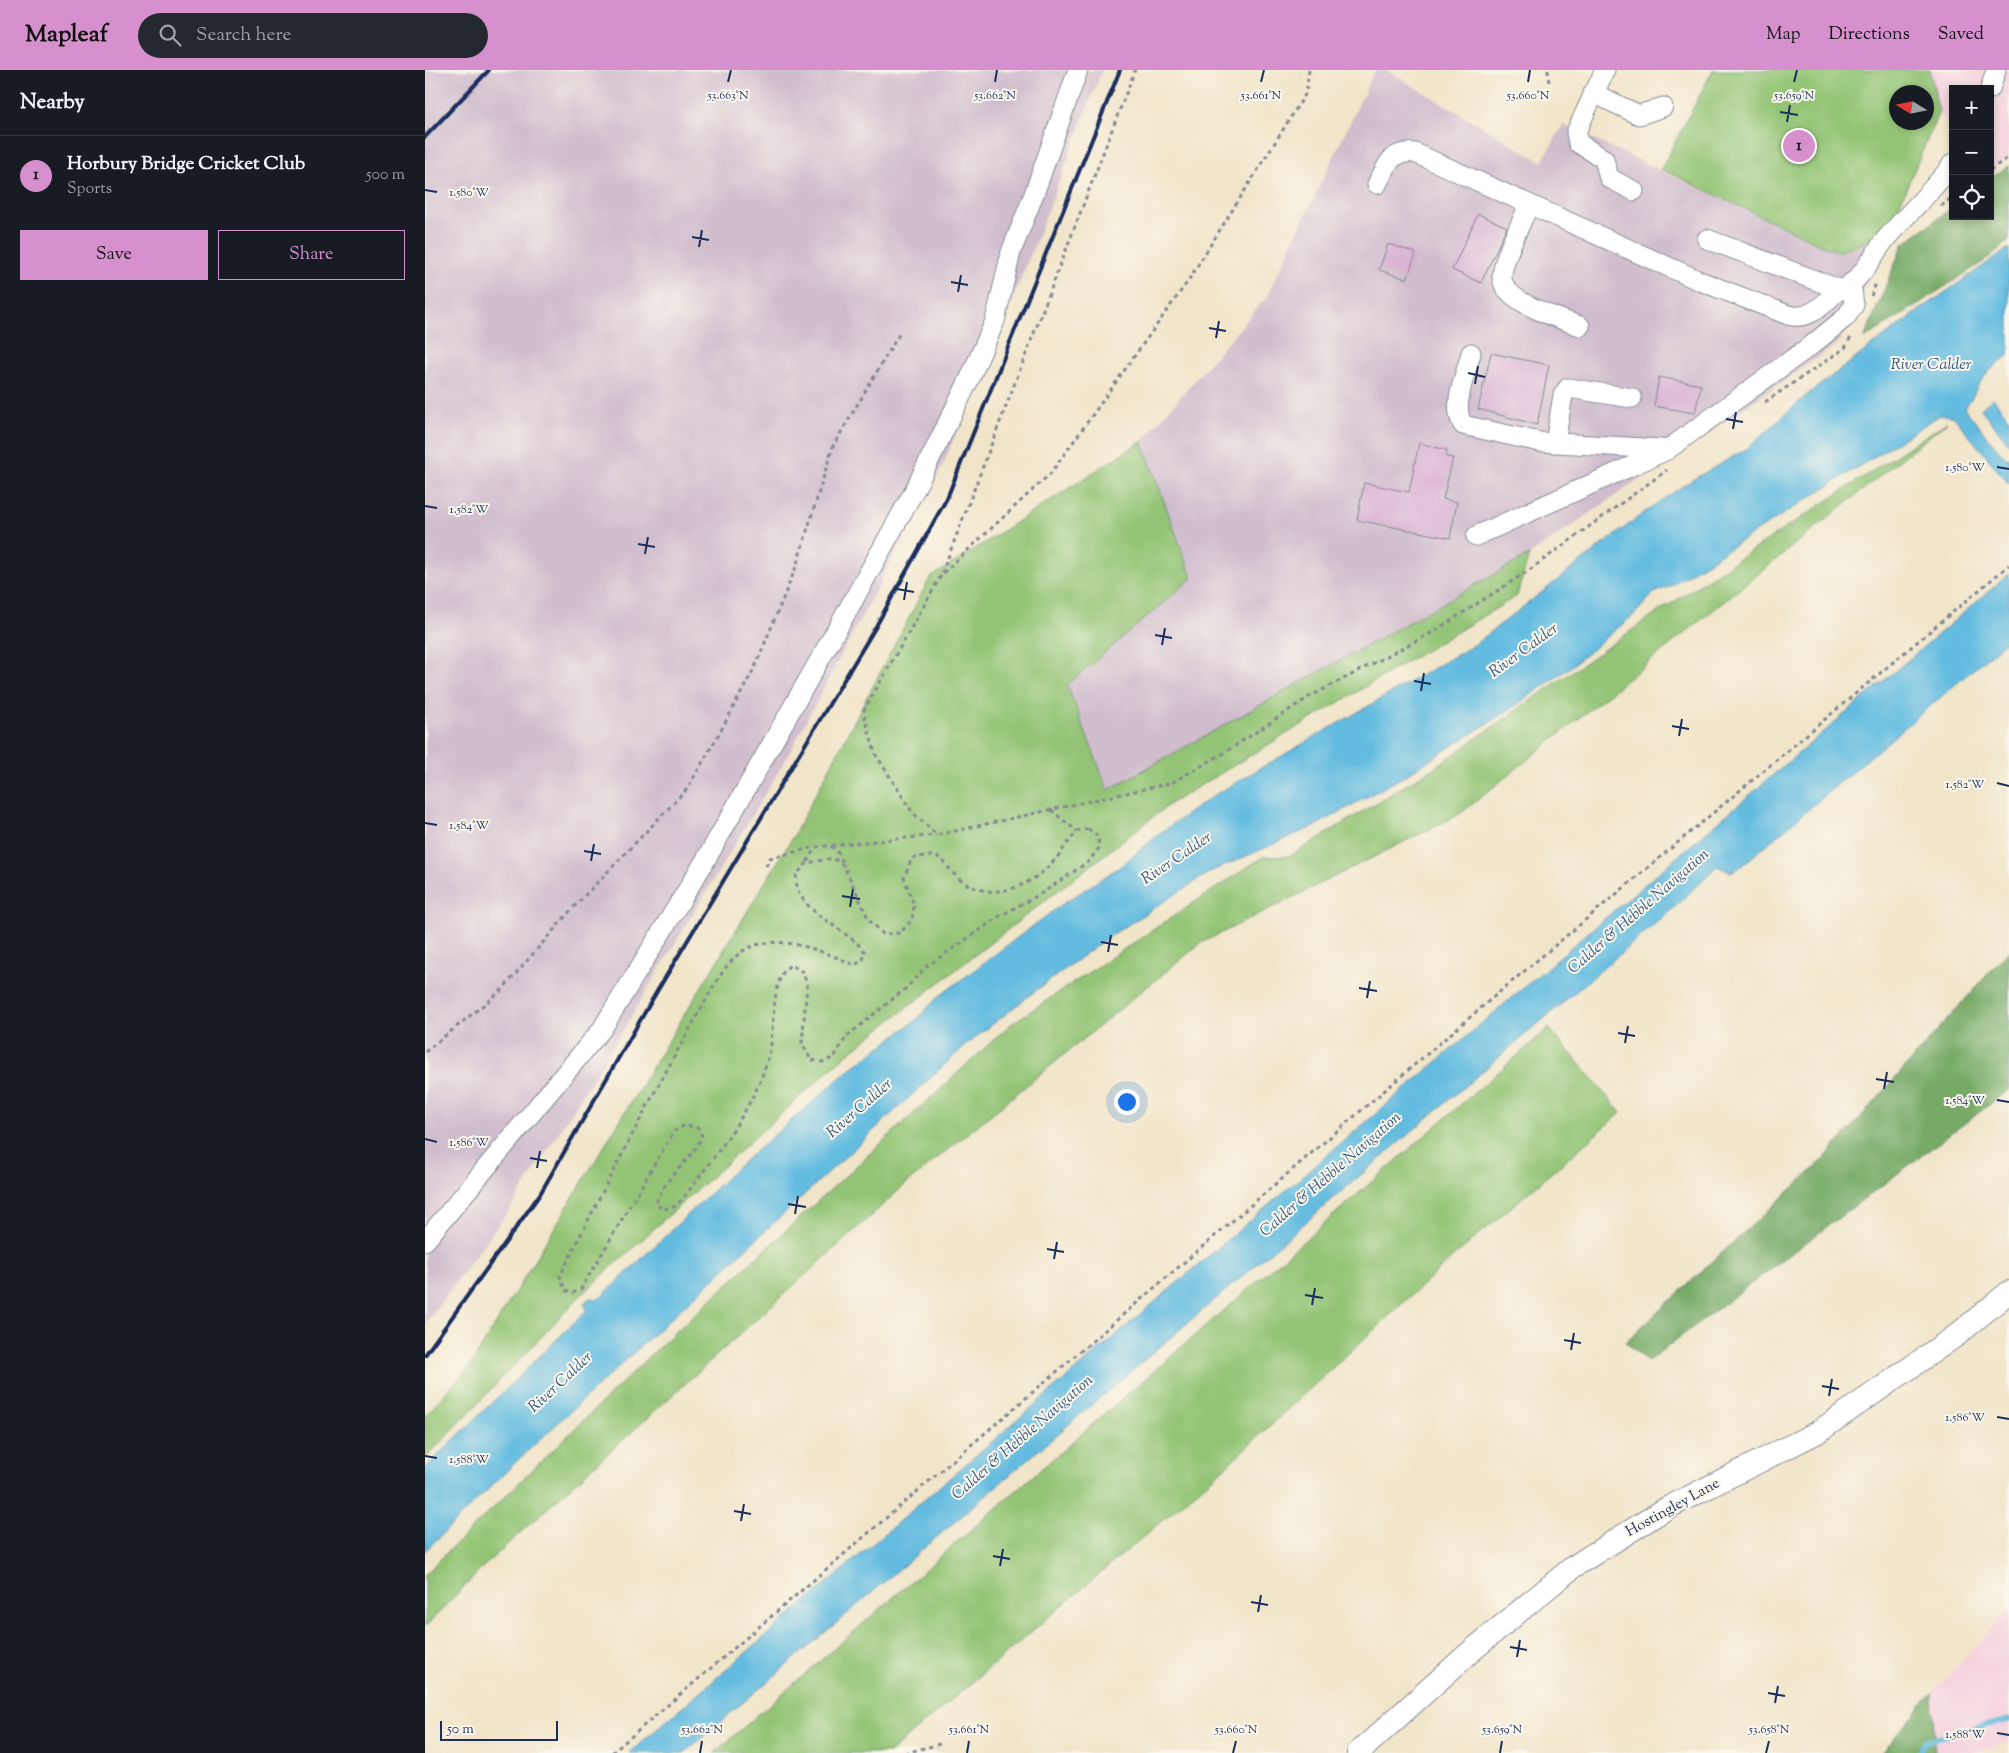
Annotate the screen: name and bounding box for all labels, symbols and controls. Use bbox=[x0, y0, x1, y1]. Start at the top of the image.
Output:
search box bbox=[138, 13, 488, 58]
text: Mapleaf bbox=[25, 18, 108, 52]
icon: search bbox=[156, 21, 184, 49]
text: Search here bbox=[196, 22, 291, 49]
text: Map bbox=[1766, 22, 1801, 48]
text: Directions bbox=[1829, 22, 1910, 48]
text: Saved bbox=[1938, 22, 1984, 48]
north arrow bbox=[1889, 85, 1934, 130]
map controls bbox=[1949, 85, 1994, 220]
button: + bbox=[1949, 85, 1994, 130]
text: 53.663°N bbox=[706, 87, 749, 105]
text: 53.662°N bbox=[973, 87, 1016, 105]
text: 53.661°N bbox=[1240, 87, 1282, 105]
text: 53.660°N bbox=[1506, 87, 1550, 105]
text: 53.659°N bbox=[1773, 87, 1814, 105]
text: Nearby bbox=[20, 88, 85, 118]
pin: 1 bbox=[1783, 127, 1815, 165]
button: − bbox=[1949, 130, 1994, 175]
text: Horbury Bridge Cricket Club bbox=[67, 151, 305, 178]
text: 1 bbox=[33, 164, 39, 187]
text: 500 m bbox=[366, 164, 405, 187]
button: locate bbox=[1949, 175, 1994, 220]
text: Sports bbox=[67, 178, 112, 201]
text: 1.580°W bbox=[449, 184, 490, 202]
button: Save bbox=[20, 230, 208, 280]
button: Share bbox=[218, 230, 405, 280]
water label: River Calder bbox=[1891, 354, 1972, 377]
text: 1.580°W bbox=[1945, 459, 1986, 477]
text: 1.582°W bbox=[450, 501, 489, 519]
water label: River Calder bbox=[1485, 618, 1564, 684]
text: 1.582°W bbox=[1946, 776, 1985, 794]
text: 1.584°W bbox=[449, 817, 489, 835]
water label: River Calder bbox=[1137, 827, 1217, 891]
water label: Calder & Hebble Navigation bbox=[1563, 843, 1715, 980]
water label: River Calder bbox=[822, 1074, 898, 1144]
your location bbox=[1114, 1089, 1140, 1115]
text: 1.584°W bbox=[1945, 1092, 1985, 1110]
water label: Calder & Hebble Navigation bbox=[1255, 1106, 1407, 1243]
text: 1.586°W bbox=[449, 1134, 489, 1152]
water label: River Calder bbox=[524, 1347, 599, 1419]
water label: Calder & Hebble Navigation bbox=[947, 1369, 1099, 1506]
text: 1.586°W bbox=[1945, 1409, 1985, 1427]
text: 1.588°W bbox=[449, 1451, 489, 1469]
street label: Hostingley Lane bbox=[1622, 1473, 1724, 1543]
scale bar bbox=[440, 1718, 557, 1741]
text: 50 m bbox=[447, 1720, 474, 1740]
text: 53.662°N bbox=[680, 1721, 723, 1739]
text: 53.661°N bbox=[948, 1721, 990, 1739]
text: 53.660°N bbox=[1214, 1721, 1258, 1739]
text: 53.659°N bbox=[1481, 1721, 1522, 1739]
text: 53.658°N bbox=[1748, 1721, 1790, 1739]
text: 1.588°W bbox=[1945, 1726, 1985, 1744]

